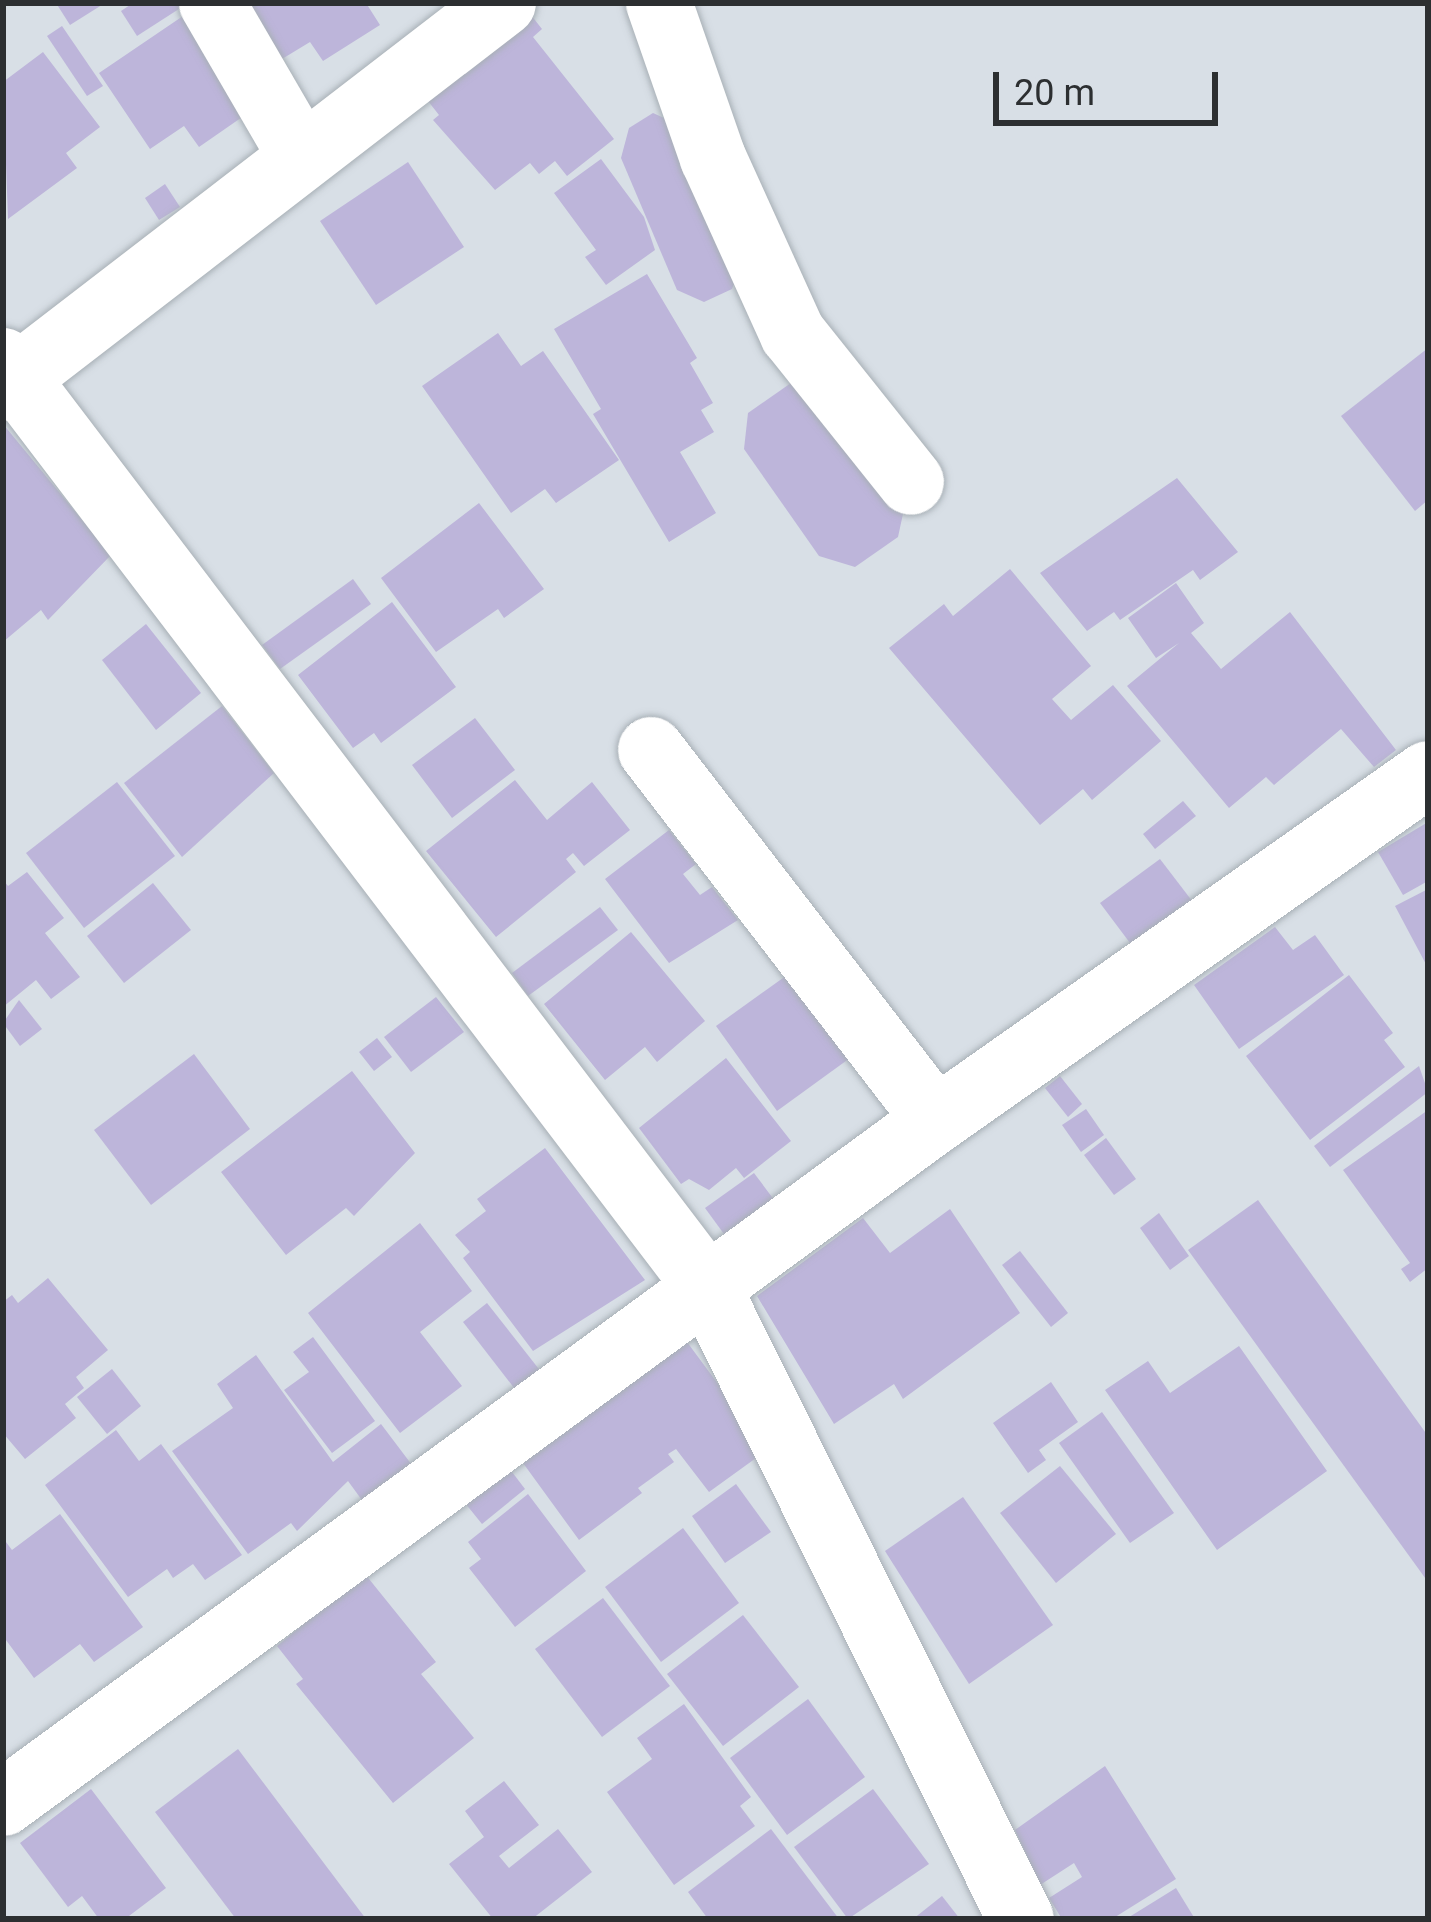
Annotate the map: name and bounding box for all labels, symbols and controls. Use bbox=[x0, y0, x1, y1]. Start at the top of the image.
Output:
scale bar bbox=[999, 48, 1224, 122]
text: 20 m bbox=[1014, 72, 1095, 114]

